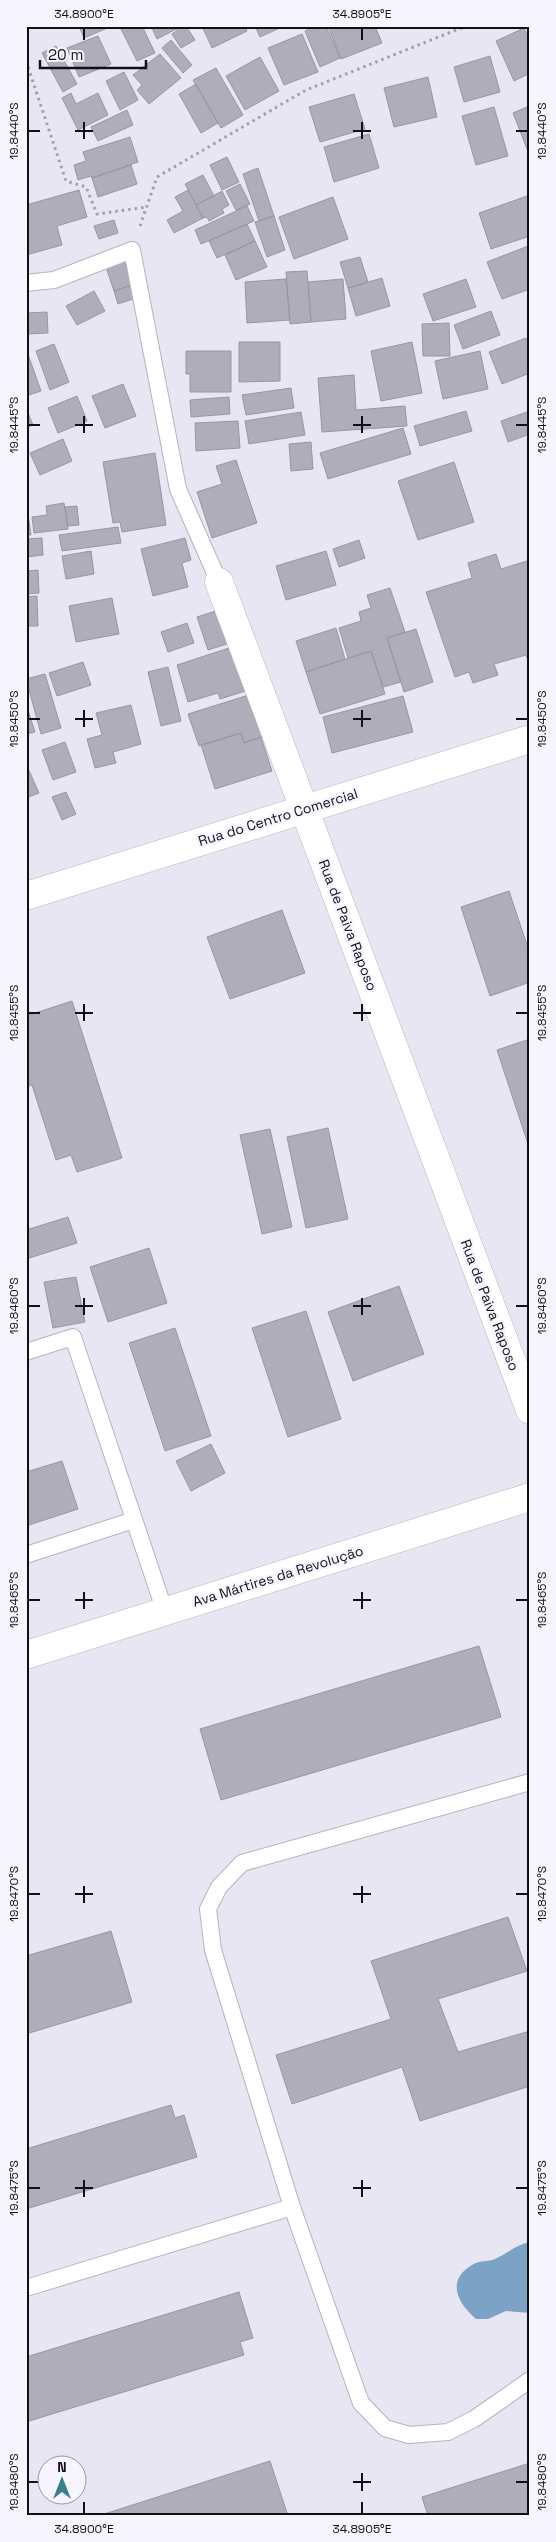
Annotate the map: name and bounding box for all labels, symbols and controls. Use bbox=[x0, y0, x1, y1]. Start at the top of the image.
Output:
text: 34.8900°E bbox=[54, 6, 114, 22]
text: 34.8905°E bbox=[333, 6, 392, 22]
scale bar bbox=[40, 38, 146, 70]
text: 20 m bbox=[48, 45, 83, 64]
text: 19.8440°S bbox=[6, 102, 22, 160]
text: 19.8440°S bbox=[534, 102, 550, 160]
text: 19.8445°S bbox=[6, 397, 22, 453]
text: 19.8445°S bbox=[534, 397, 550, 453]
text: 19.8450°S bbox=[6, 690, 22, 748]
text: 19.8450°S bbox=[534, 690, 550, 748]
street label: Rua do Centro Comercial bbox=[196, 784, 360, 850]
street label: Rua de Paiva Raposo bbox=[315, 857, 381, 993]
text: 19.8455°S bbox=[6, 985, 22, 1041]
text: 19.8455°S bbox=[534, 985, 550, 1041]
street label: Rua de Paiva Raposo bbox=[457, 1237, 523, 1373]
text: 19.8460°S bbox=[6, 1277, 22, 1335]
text: 19.8460°S bbox=[534, 1277, 550, 1335]
street label: Ava Mártires da Revolução bbox=[191, 1541, 365, 1611]
text: 19.8465°S bbox=[6, 1572, 22, 1628]
text: 19.8465°S bbox=[534, 1572, 550, 1628]
text: 19.8470°S bbox=[6, 1866, 22, 1922]
text: 19.8470°S bbox=[534, 1866, 550, 1922]
text: 19.8475°S bbox=[6, 2160, 22, 2216]
text: 19.8475°S bbox=[534, 2160, 550, 2216]
text: 19.8480°S bbox=[6, 2453, 22, 2511]
text: 19.8480°S bbox=[534, 2453, 550, 2511]
north arrow bbox=[38, 2454, 88, 2504]
text: N bbox=[57, 2458, 67, 2476]
text: 34.8900°E bbox=[54, 2521, 114, 2537]
text: 34.8905°E bbox=[333, 2521, 392, 2537]

